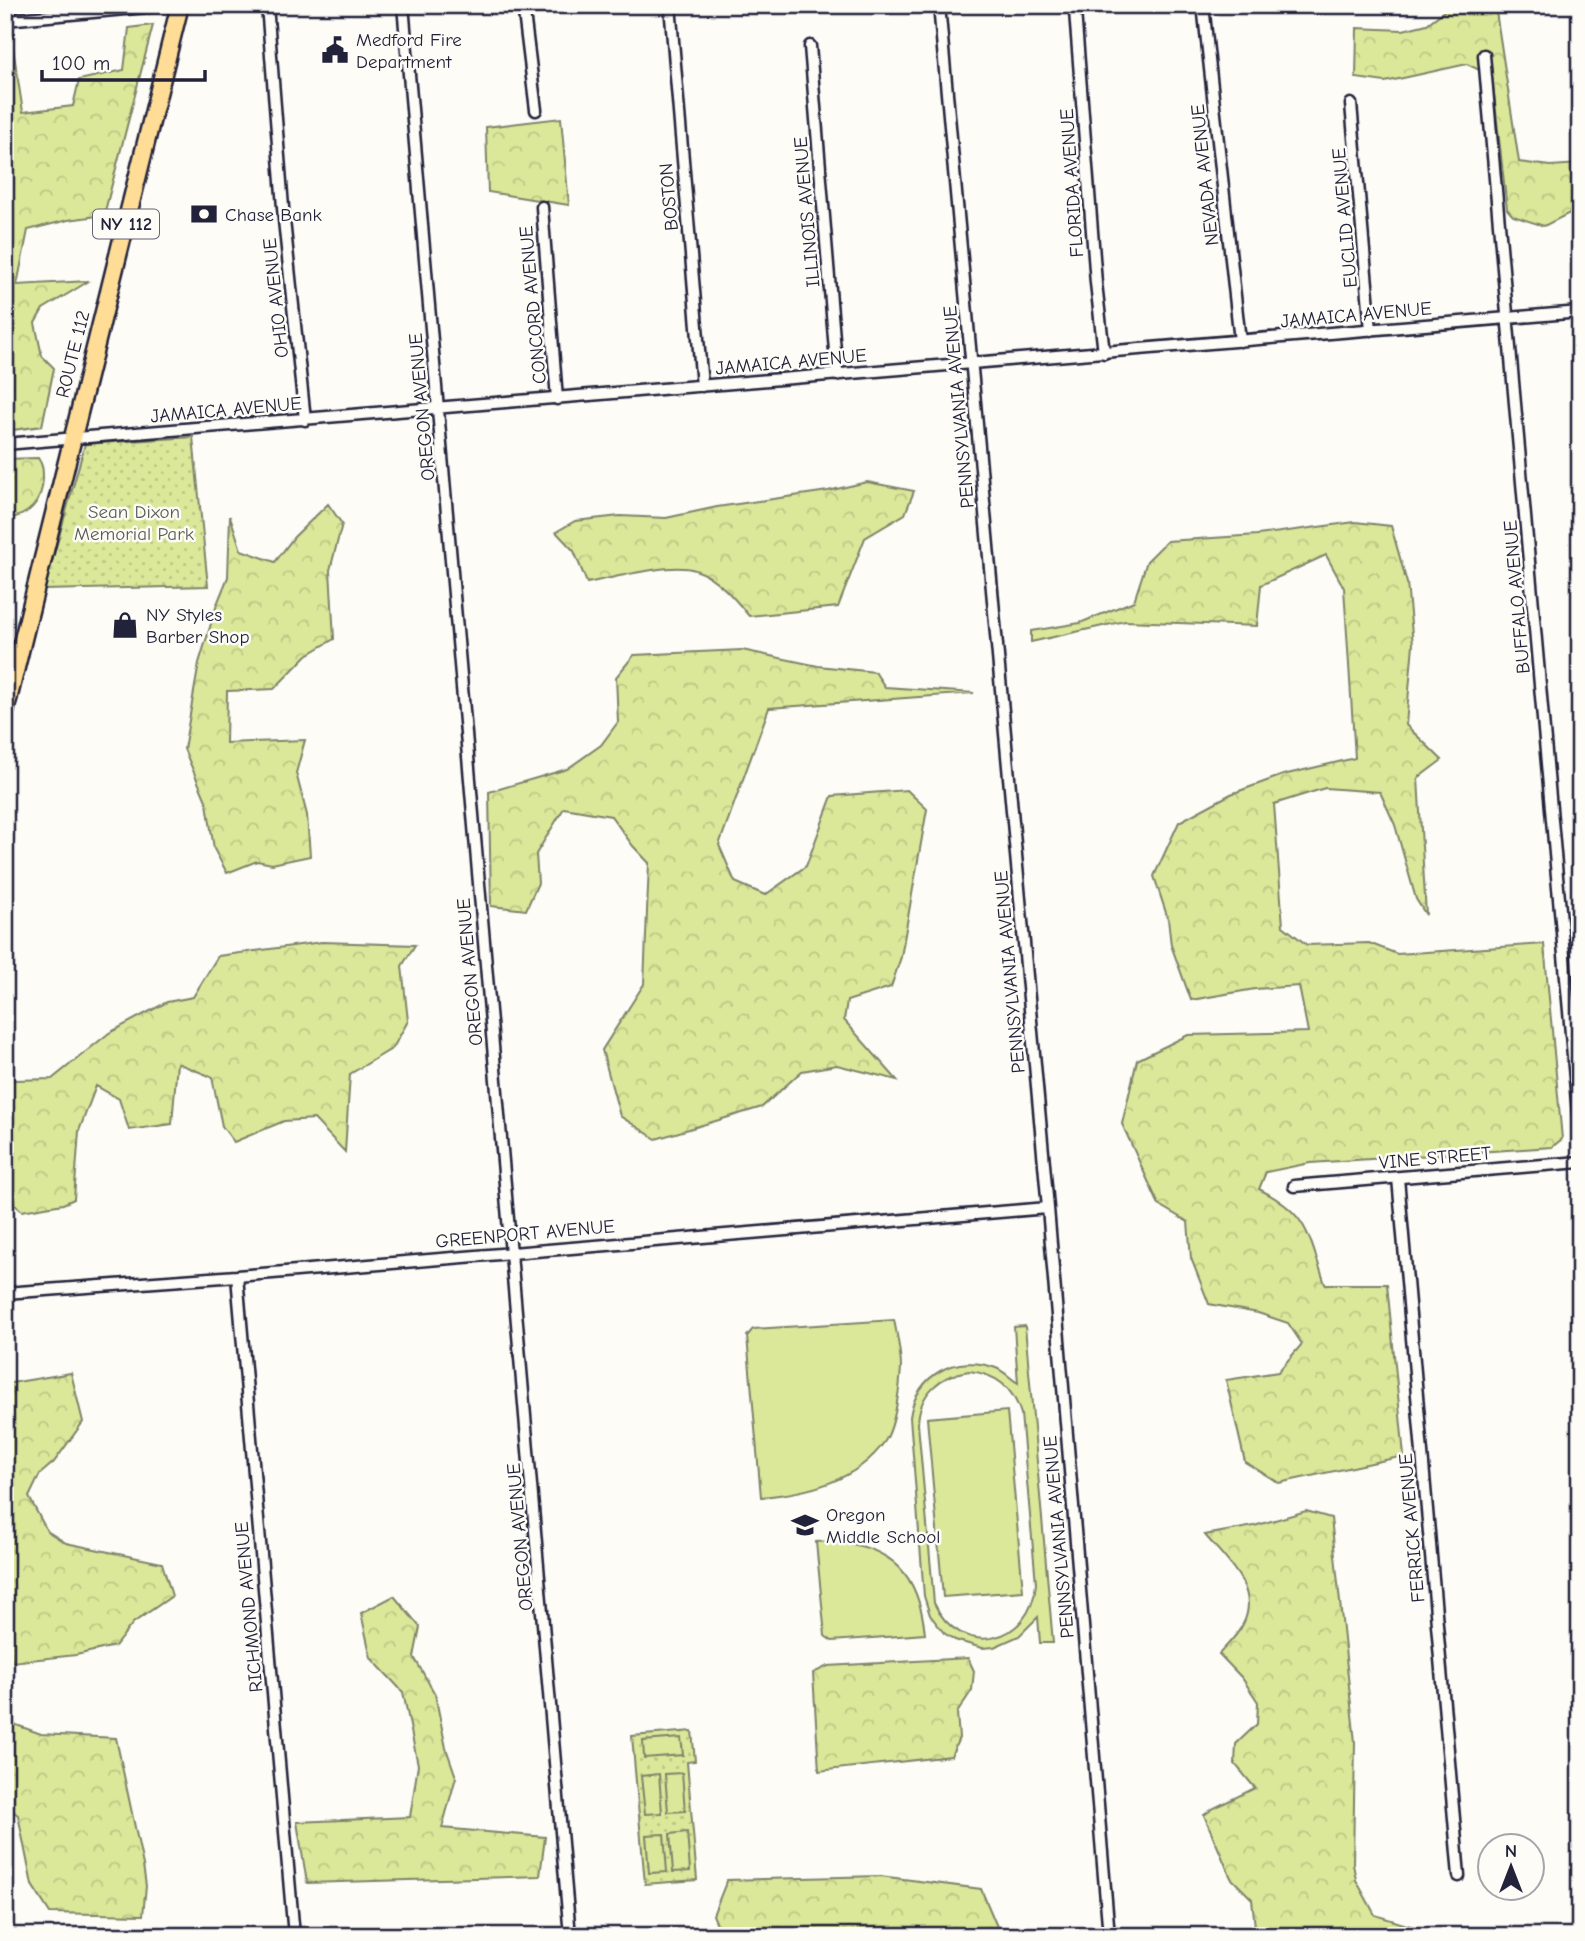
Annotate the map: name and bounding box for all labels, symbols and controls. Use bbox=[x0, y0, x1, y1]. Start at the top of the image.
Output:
place label: Medford Fire Department bbox=[356, 29, 462, 73]
public building icon: Medford Fire Department bbox=[320, 35, 350, 65]
scale bar bbox=[42, 38, 205, 82]
text: 100 m bbox=[52, 51, 110, 75]
street label: NEVADA AVENUE bbox=[1187, 103, 1223, 247]
street label: FLORIDA AVENUE bbox=[1056, 108, 1088, 258]
street label: ILLINOIS AVENUE bbox=[789, 136, 825, 288]
street label: EUCLID AVENUE bbox=[1328, 147, 1362, 289]
street label: BOSTON bbox=[655, 162, 683, 232]
bank icon: Chase Bank bbox=[189, 199, 219, 229]
place label: Chase Bank bbox=[225, 204, 322, 226]
road number: NY 112 bbox=[93, 210, 159, 238]
street label: CONCORD AVENUE bbox=[515, 225, 551, 385]
street label: OHIO AVENUE bbox=[259, 237, 293, 359]
street label: JAMAICA AVENUE bbox=[1280, 297, 1433, 333]
street label: PENNSYLVANIA AVENUE bbox=[939, 305, 979, 509]
street label: ROUTE 112 bbox=[51, 308, 94, 400]
street label: OREGON AVENUE bbox=[405, 332, 439, 482]
street label: JAMAICA AVENUE bbox=[715, 344, 868, 380]
street label: JAMAICA AVENUE bbox=[150, 392, 303, 428]
park label: Sean Dixon Memorial Park bbox=[74, 501, 195, 545]
street label: BUFFALO AVENUE bbox=[1499, 519, 1535, 675]
place label: NY Styles Barber Shop bbox=[146, 604, 250, 648]
shop icon: NY Styles Barber Shop bbox=[110, 610, 140, 640]
street label: PENNSYLVANIA AVENUE bbox=[990, 870, 1030, 1074]
street label: OREGON AVENUE bbox=[453, 897, 487, 1047]
street label: VINE STREET bbox=[1378, 1142, 1492, 1174]
street label: GREENPORT AVENUE bbox=[435, 1215, 616, 1253]
street label: PENNSYLVANIA AVENUE bbox=[1039, 1435, 1079, 1639]
street label: FERRICK AVENUE bbox=[1395, 1452, 1429, 1603]
street label: OREGON AVENUE bbox=[503, 1462, 537, 1612]
place label: Oregon Middle School bbox=[826, 1504, 941, 1548]
school or university icon: Oregon Middle School bbox=[790, 1510, 820, 1540]
street label: RICHMOND AVENUE bbox=[231, 1521, 267, 1693]
north arrow bbox=[1476, 1832, 1546, 1902]
text: N bbox=[1505, 1840, 1517, 1862]

